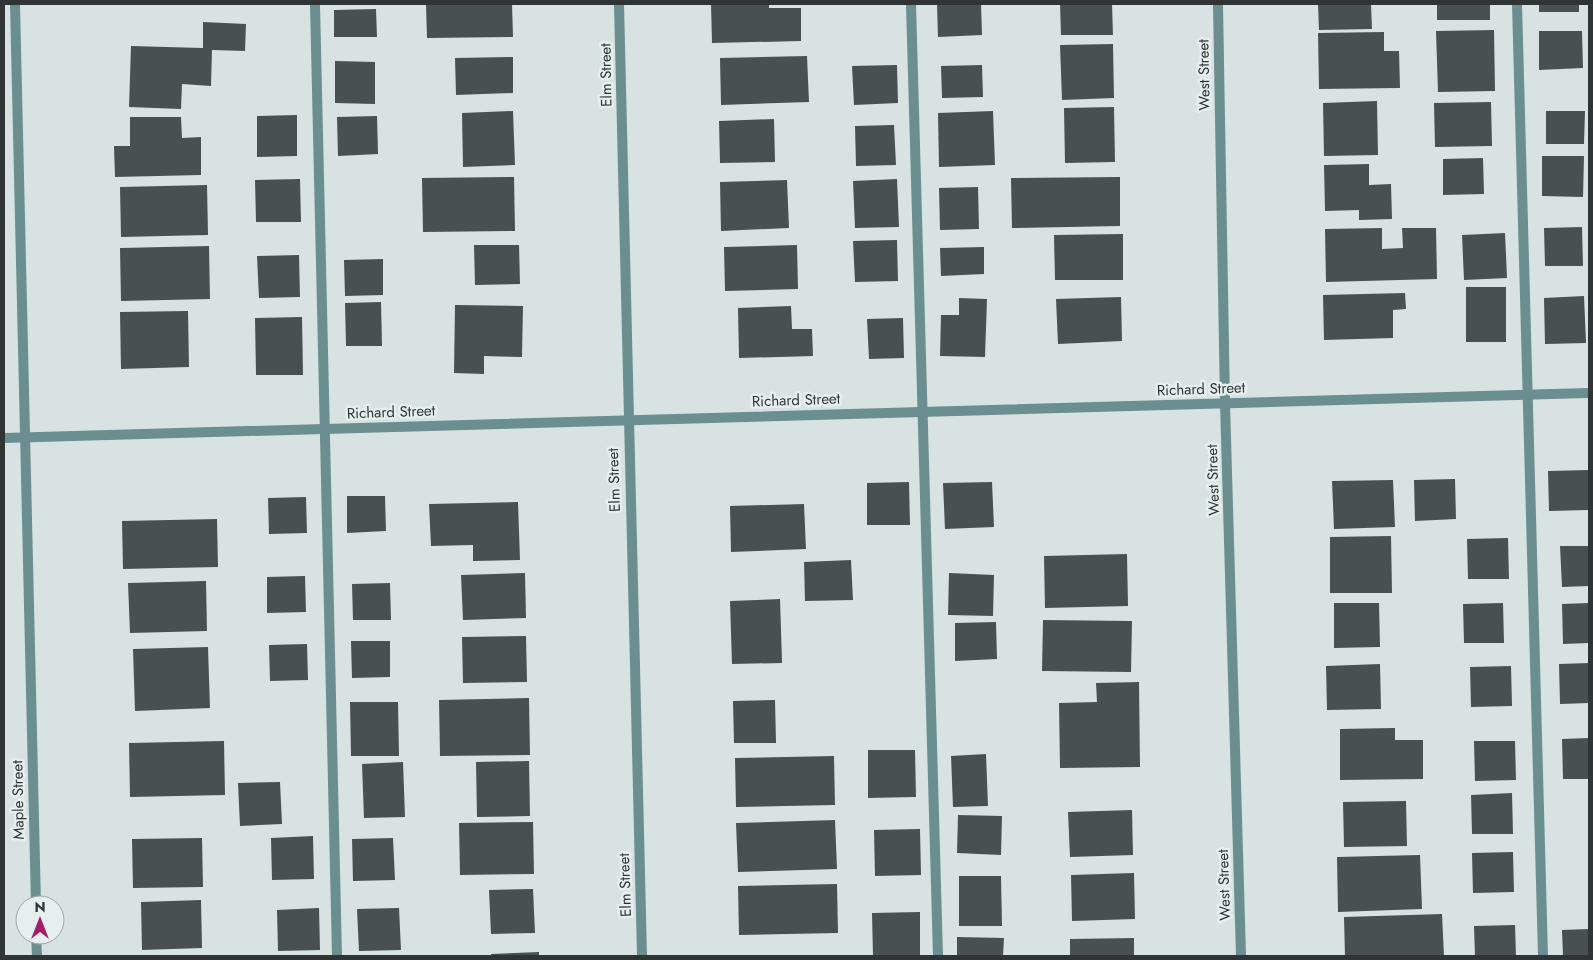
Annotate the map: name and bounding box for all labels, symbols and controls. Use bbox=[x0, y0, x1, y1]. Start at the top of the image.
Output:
street label: West Street bbox=[1192, 39, 1216, 111]
street label: Elm Street bbox=[594, 43, 618, 107]
street label: Richard Street bbox=[1156, 376, 1246, 402]
street label: Richard Street bbox=[751, 387, 841, 413]
street label: Richard Street bbox=[346, 399, 436, 425]
street label: West Street bbox=[1201, 444, 1225, 516]
street label: Elm Street bbox=[602, 447, 626, 512]
street label: Maple Street bbox=[6, 760, 30, 840]
street label: West Street bbox=[1212, 849, 1236, 921]
street label: Elm Street bbox=[613, 852, 637, 917]
north arrow bbox=[15, 895, 65, 945]
text: N bbox=[34, 897, 46, 917]

